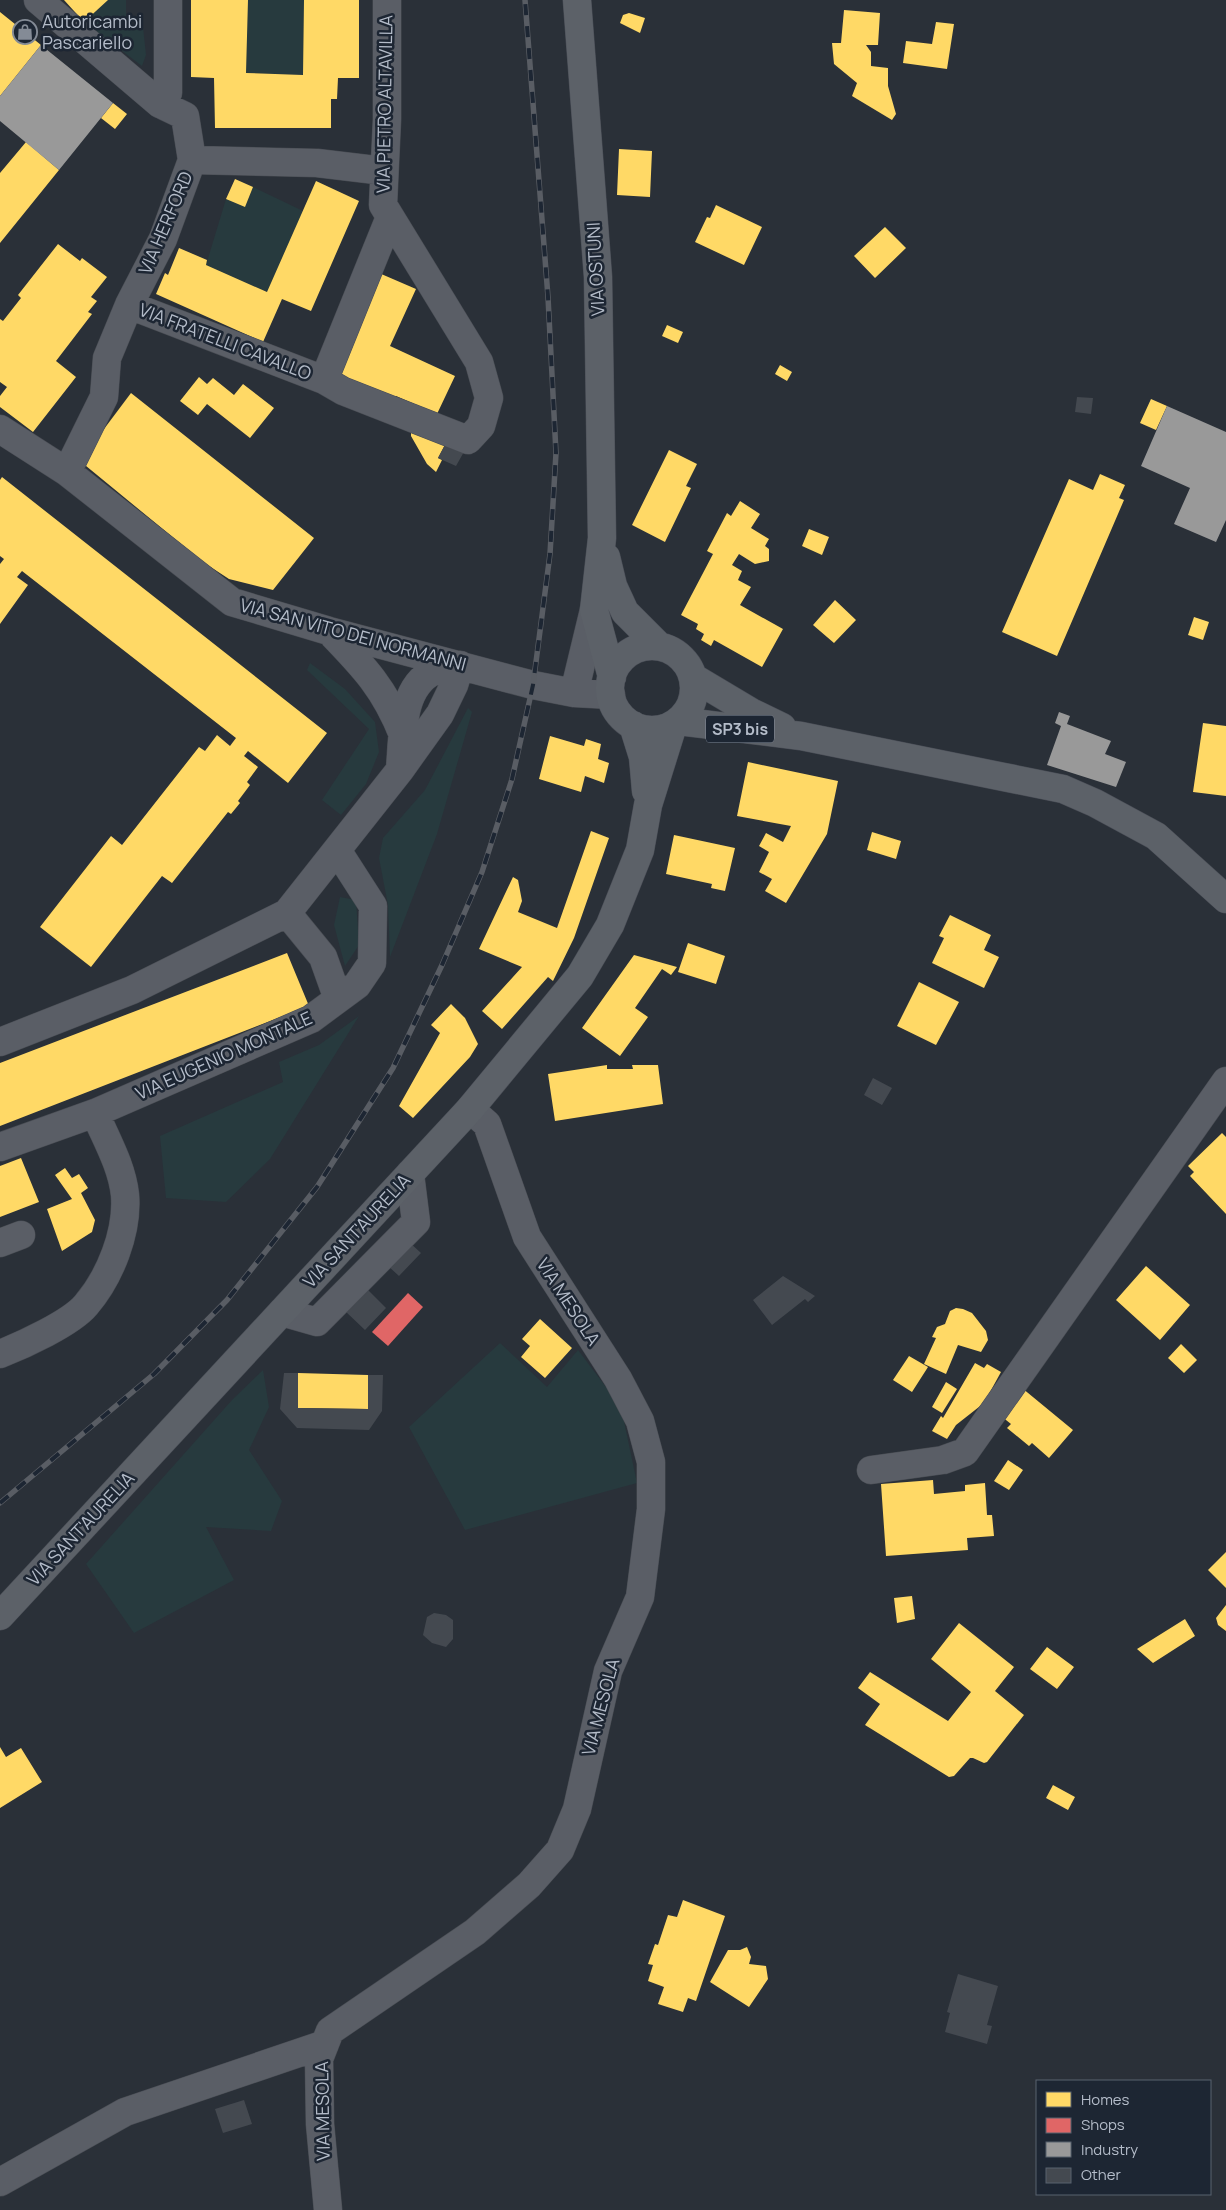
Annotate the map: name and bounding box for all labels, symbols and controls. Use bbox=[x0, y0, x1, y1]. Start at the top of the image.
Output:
place label: Autoricambi Pascariello bbox=[42, 9, 142, 54]
street label: VIA PIETRO ALTAVILLA bbox=[370, 14, 398, 193]
shop icon: Autoricambi Pascariello bbox=[12, 19, 38, 45]
street label: VIA HERFORD bbox=[133, 168, 198, 278]
street label: VIA OSTUNI bbox=[581, 221, 609, 317]
street label: VIA FRATELLI CAVALLO bbox=[136, 297, 315, 385]
street label: VIA SAN VITO DEI NORMANNI bbox=[238, 592, 469, 676]
road number: SP3 bis bbox=[706, 716, 774, 742]
street label: VIA EUGENIO MONTALE bbox=[132, 1005, 316, 1105]
street label: VIA SANT'AURELIA bbox=[297, 1168, 416, 1292]
street label: VIA MESOLA bbox=[532, 1253, 606, 1350]
street label: VIA SANT'AURELIA bbox=[21, 1466, 140, 1590]
street label: VIA MESOLA bbox=[576, 1655, 625, 1758]
street label: VIA MESOLA bbox=[309, 2060, 335, 2161]
legend bbox=[1036, 2080, 1211, 2195]
text: Homes bbox=[1081, 2089, 1130, 2110]
text: Shops bbox=[1081, 2114, 1125, 2135]
text: Industry bbox=[1081, 2139, 1138, 2160]
text: Other bbox=[1081, 2164, 1122, 2185]

